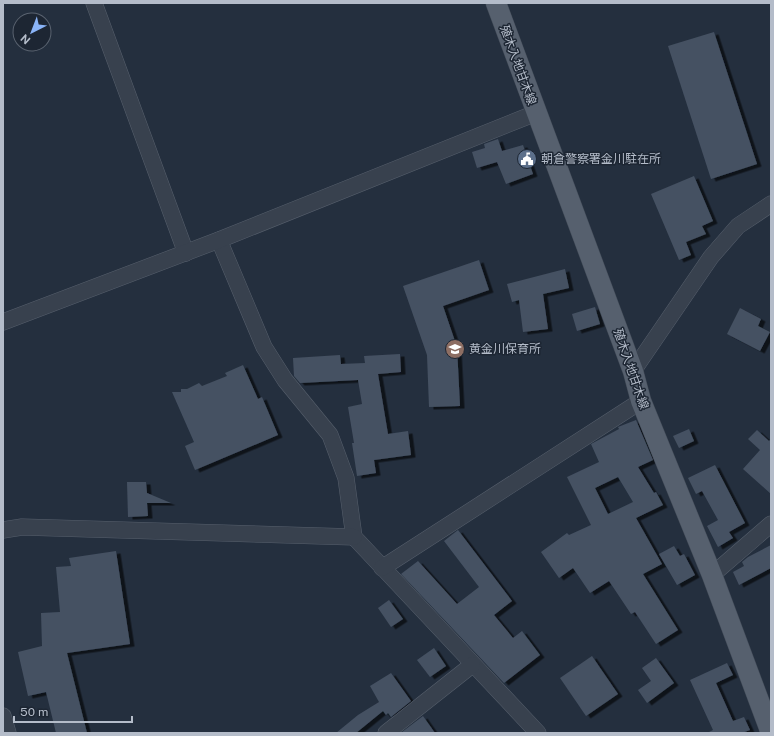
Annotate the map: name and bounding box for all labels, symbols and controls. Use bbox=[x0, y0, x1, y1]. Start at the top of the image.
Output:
north arrow bbox=[12, 12, 52, 52]
street label: 殖木入地甘木線 bbox=[497, 23, 539, 107]
text: N bbox=[18, 32, 33, 47]
public building icon: 朝倉警察署金川駐在所 bbox=[516, 148, 538, 170]
place label: 朝倉警察署金川駐在所 bbox=[541, 152, 661, 166]
street label: 殖木入地甘木線 bbox=[611, 327, 651, 411]
school or university icon: 黄金川保育所 bbox=[444, 338, 466, 360]
place label: 黄金川保育所 bbox=[469, 342, 541, 356]
scale bar bbox=[14, 698, 132, 724]
text: 50 m bbox=[20, 705, 48, 719]

